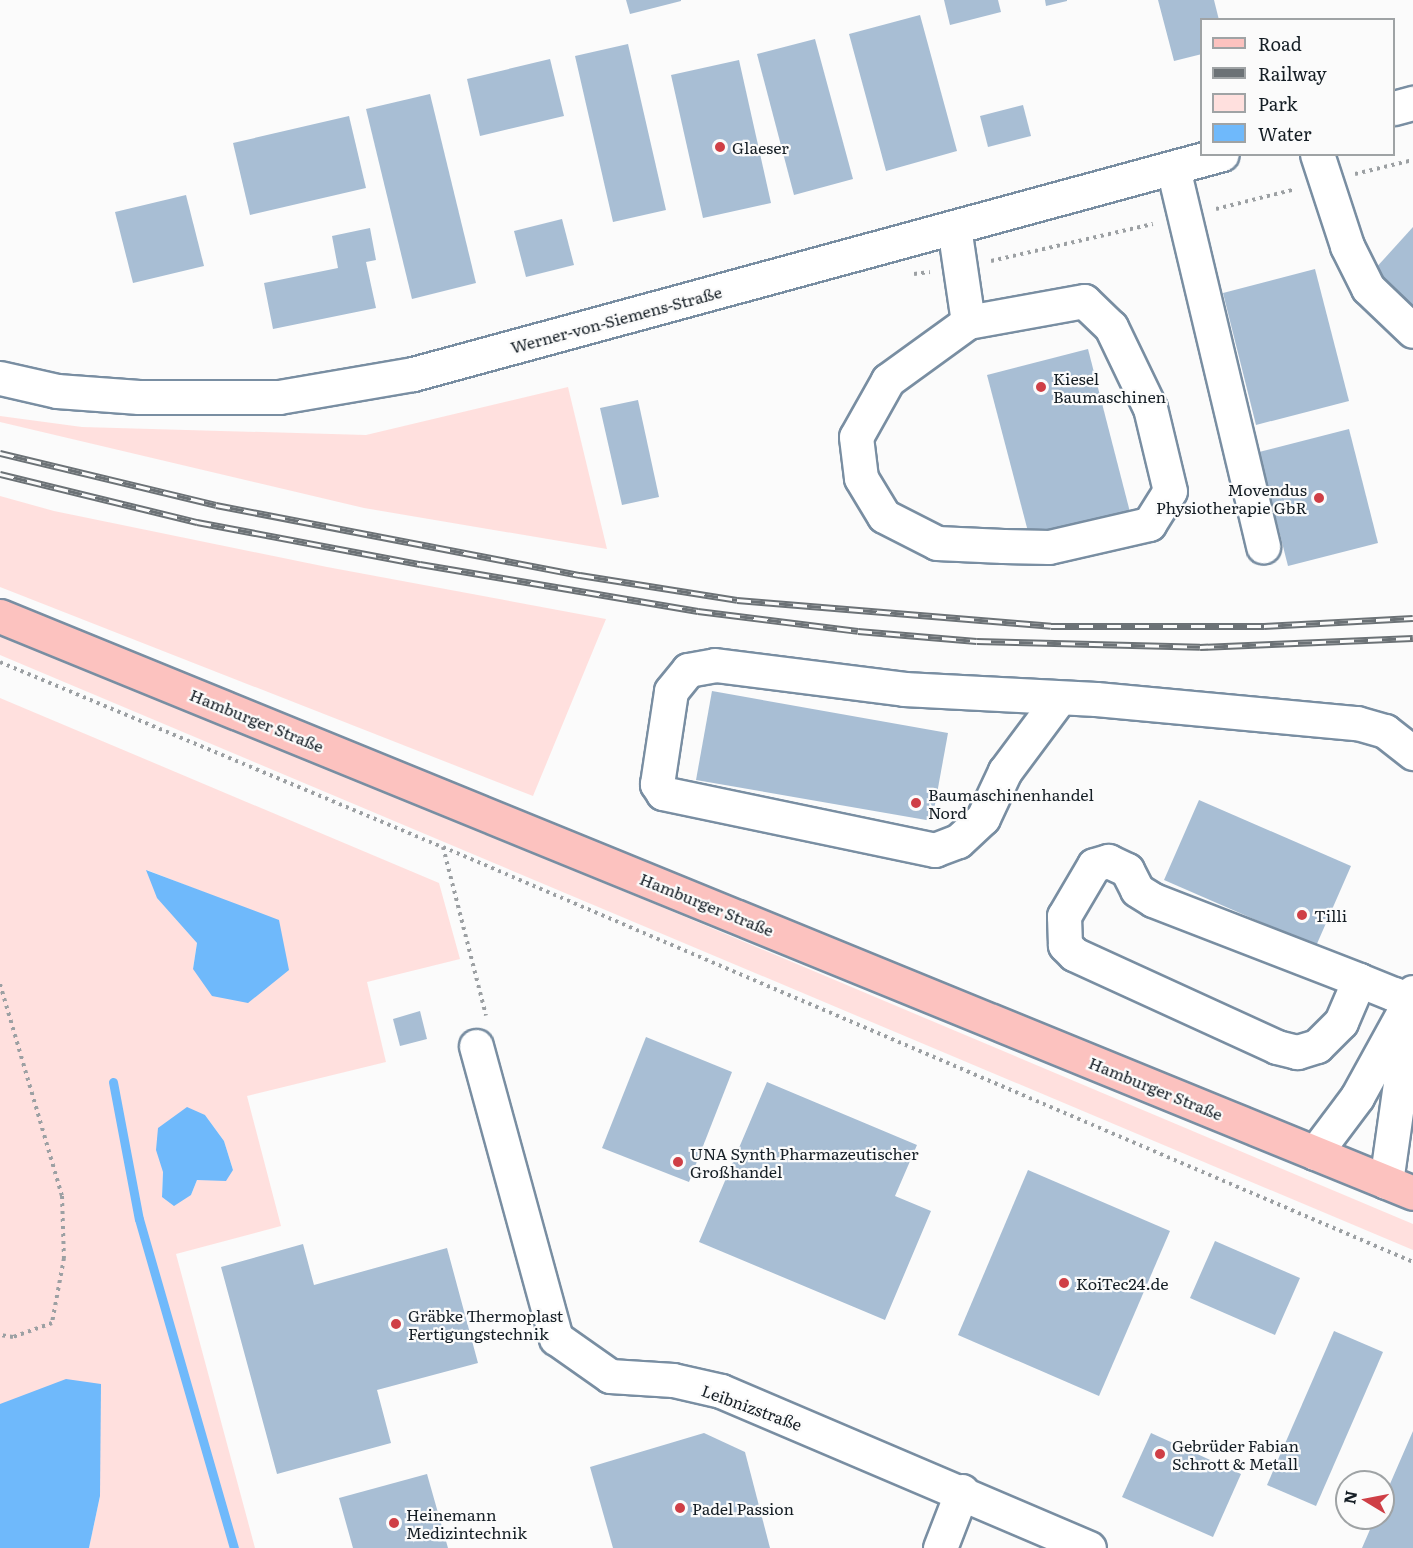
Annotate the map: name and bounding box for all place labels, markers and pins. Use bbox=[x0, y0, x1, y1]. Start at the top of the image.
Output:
place label: Glaeser bbox=[732, 137, 789, 157]
marker: Glaeser bbox=[713, 140, 727, 154]
place label: Kiesel Baumaschinen bbox=[1053, 368, 1166, 406]
marker: Kiesel Baumaschinen bbox=[1034, 380, 1048, 394]
place label: Movendus Physiotherapie GbR bbox=[1156, 479, 1307, 517]
marker: Movendus Physiotherapie GbR bbox=[1312, 491, 1326, 505]
place label: Baumaschinenhandel Nord bbox=[928, 784, 1094, 822]
marker: Baumaschinenhandel Nord bbox=[909, 796, 923, 810]
place label: Tilli bbox=[1314, 905, 1347, 925]
marker: Tilli bbox=[1295, 908, 1309, 922]
place label: UNA Synth Pharmazeutischer Großhandel bbox=[690, 1143, 918, 1181]
marker: UNA Synth Pharmazeutischer Großhandel bbox=[671, 1155, 685, 1169]
place label: KoiTec24.de bbox=[1076, 1273, 1168, 1293]
marker: KoiTec24.de bbox=[1057, 1276, 1071, 1290]
place label: Gräbke Thermoplast Fertigungstechnik bbox=[408, 1305, 563, 1343]
marker: Gräbke Thermoplast Fertigungstechnik bbox=[389, 1317, 403, 1331]
place label: Gebrüder Fabian Schrott & Metall bbox=[1172, 1435, 1299, 1473]
marker: Gebrüder Fabian Schrott & Metall bbox=[1153, 1447, 1167, 1461]
place label: Padel Passion bbox=[692, 1498, 794, 1518]
marker: Padel Passion bbox=[673, 1501, 687, 1515]
place label: Heinemann Medizintechnik bbox=[406, 1504, 527, 1542]
marker: Heinemann Medizintechnik bbox=[387, 1516, 401, 1530]

